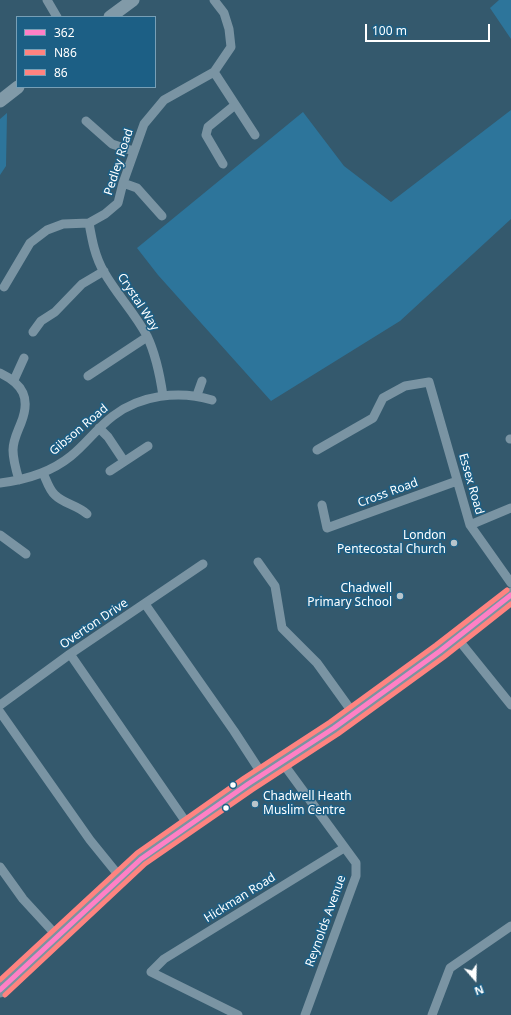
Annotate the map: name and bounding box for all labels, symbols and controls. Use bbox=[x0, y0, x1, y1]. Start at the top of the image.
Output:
legend bbox=[16, 16, 156, 88]
scale bar bbox=[367, 16, 492, 42]
text: 100 m bbox=[372, 22, 407, 39]
text: 362 bbox=[54, 24, 75, 41]
text: N86 bbox=[54, 44, 77, 61]
text: 86 bbox=[54, 64, 68, 81]
street label: Pedley Road bbox=[101, 127, 137, 197]
street label: Crystal Way bbox=[114, 271, 162, 333]
street label: Gibson Road bbox=[47, 401, 111, 459]
street label: Essex Road bbox=[455, 452, 487, 516]
street label: Cross Road bbox=[356, 475, 420, 511]
place label: London Pentecostal Church bbox=[337, 529, 446, 557]
marker: London Pentecostal Church bbox=[449, 538, 459, 548]
place label: Chadwell Primary School bbox=[307, 582, 392, 610]
marker: Chadwell Primary School bbox=[395, 591, 405, 601]
street label: Overton Drive bbox=[57, 596, 131, 652]
unlabelled marker bbox=[228, 780, 238, 790]
place label: Chadwell Heath Muslim Centre bbox=[263, 790, 352, 818]
marker: Chadwell Heath Muslim Centre bbox=[250, 799, 260, 809]
unlabelled marker bbox=[221, 803, 231, 813]
street label: Hickman Road bbox=[202, 870, 278, 926]
street label: Reynolds Avenue bbox=[303, 873, 349, 969]
north arrow bbox=[455, 959, 495, 999]
text: N bbox=[473, 982, 486, 999]

